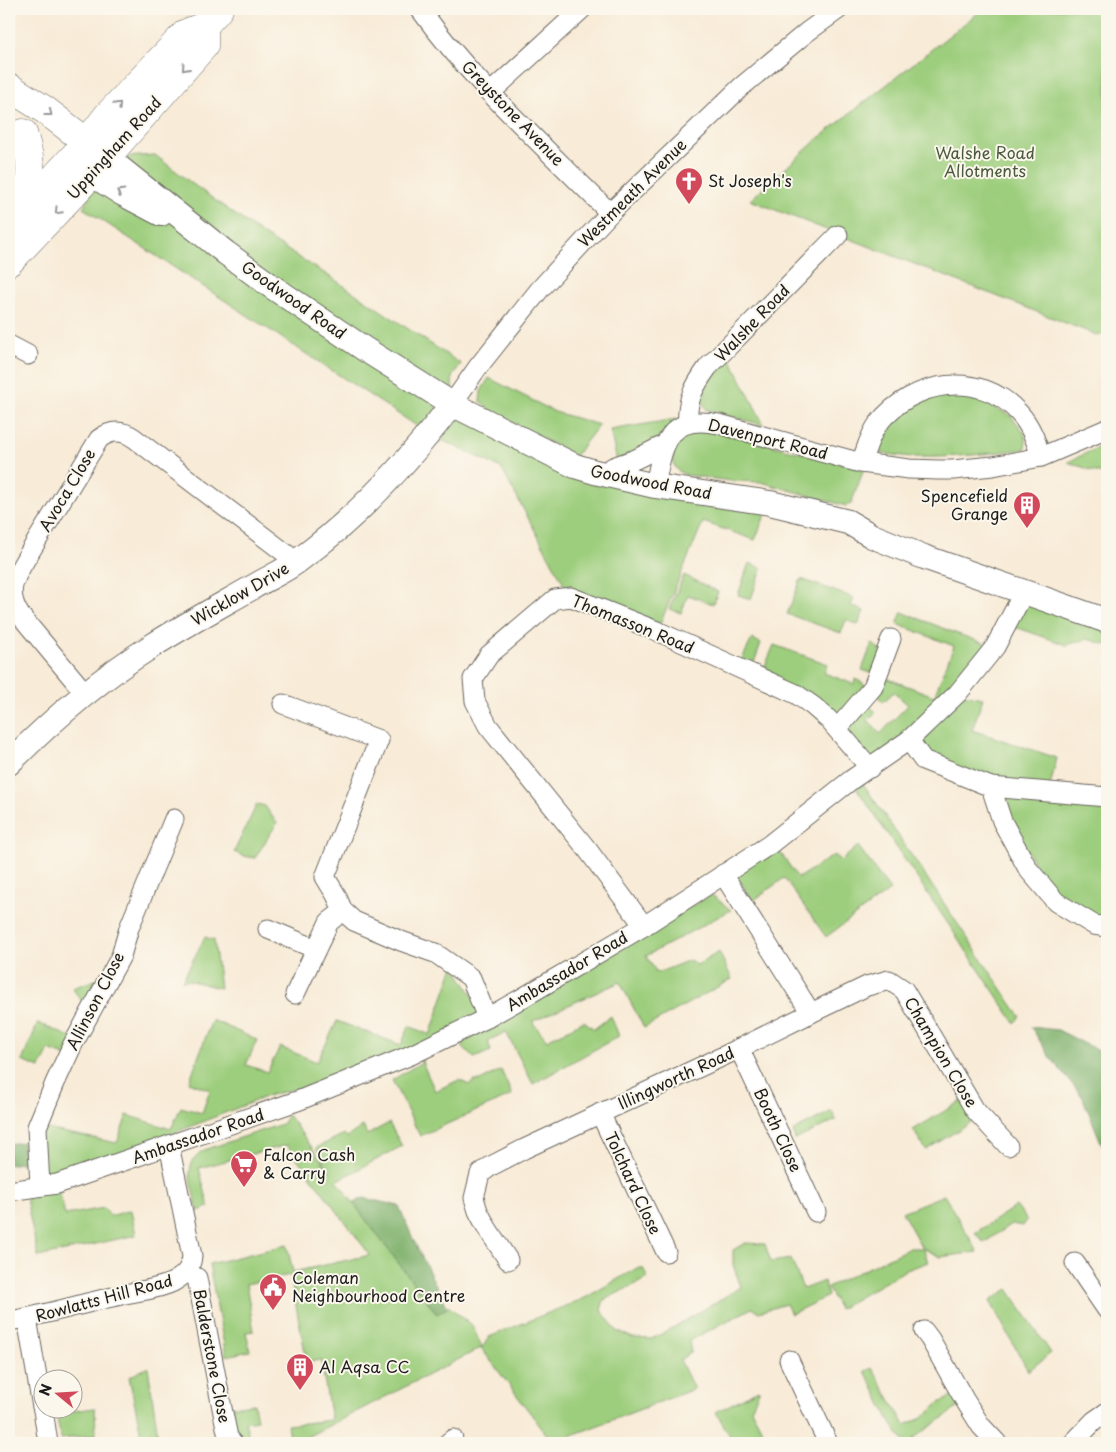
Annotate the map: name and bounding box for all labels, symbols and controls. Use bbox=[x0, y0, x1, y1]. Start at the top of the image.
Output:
street label: Greystone Avenue bbox=[457, 54, 571, 171]
one-way arrow bbox=[182, 62, 191, 71]
street label: Uppingham Road bbox=[60, 90, 166, 204]
one-way arrow bbox=[112, 101, 121, 110]
one-way arrow bbox=[43, 107, 53, 116]
street label: Westmeath Avenue bbox=[571, 132, 691, 252]
park label: Walshe Road Allotments bbox=[935, 140, 1035, 182]
church icon: St Joseph's bbox=[674, 166, 704, 205]
place label: St Joseph's bbox=[708, 168, 792, 192]
one-way arrow bbox=[116, 188, 125, 198]
one-way arrow bbox=[55, 205, 64, 214]
street label: Goodwood Road bbox=[237, 254, 352, 344]
street label: Walshe Road bbox=[708, 278, 795, 367]
street label: Davenport Road bbox=[706, 412, 831, 465]
street label: Avoca Close bbox=[32, 443, 100, 536]
street label: Goodwood Road bbox=[588, 457, 714, 505]
place label: Spencefield Grange bbox=[921, 483, 1008, 525]
building icon: Spencefield Grange bbox=[1012, 490, 1042, 529]
street label: Wicklow Drive bbox=[186, 555, 293, 631]
street label: Thomasson Road bbox=[568, 588, 698, 659]
street label: Ambassador Road bbox=[501, 924, 632, 1016]
street label: Allinson Close bbox=[59, 947, 129, 1054]
street label: Champion Close bbox=[899, 992, 984, 1111]
street label: Illingworth Road bbox=[613, 1040, 738, 1115]
street label: Booth Close bbox=[749, 1084, 809, 1176]
street label: Ambassador Road bbox=[128, 1101, 267, 1169]
street label: Tolchard Close bbox=[600, 1127, 668, 1238]
place label: Falcon Cash & Carry bbox=[263, 1142, 355, 1184]
supermarket icon: Falcon Cash & Carry bbox=[229, 1149, 259, 1188]
place label: Coleman Neighbourhood Centre bbox=[292, 1265, 465, 1307]
street label: Rowlatts Hill Road bbox=[33, 1267, 175, 1327]
public building icon: Coleman Neighbourhood Centre bbox=[258, 1272, 288, 1311]
street label: Balderstone Close bbox=[188, 1287, 238, 1425]
building icon: Al Aqsa CC bbox=[285, 1352, 315, 1391]
place label: Al Aqsa CC bbox=[319, 1354, 410, 1378]
north arrow bbox=[32, 1370, 82, 1420]
text: N bbox=[33, 1381, 57, 1398]

